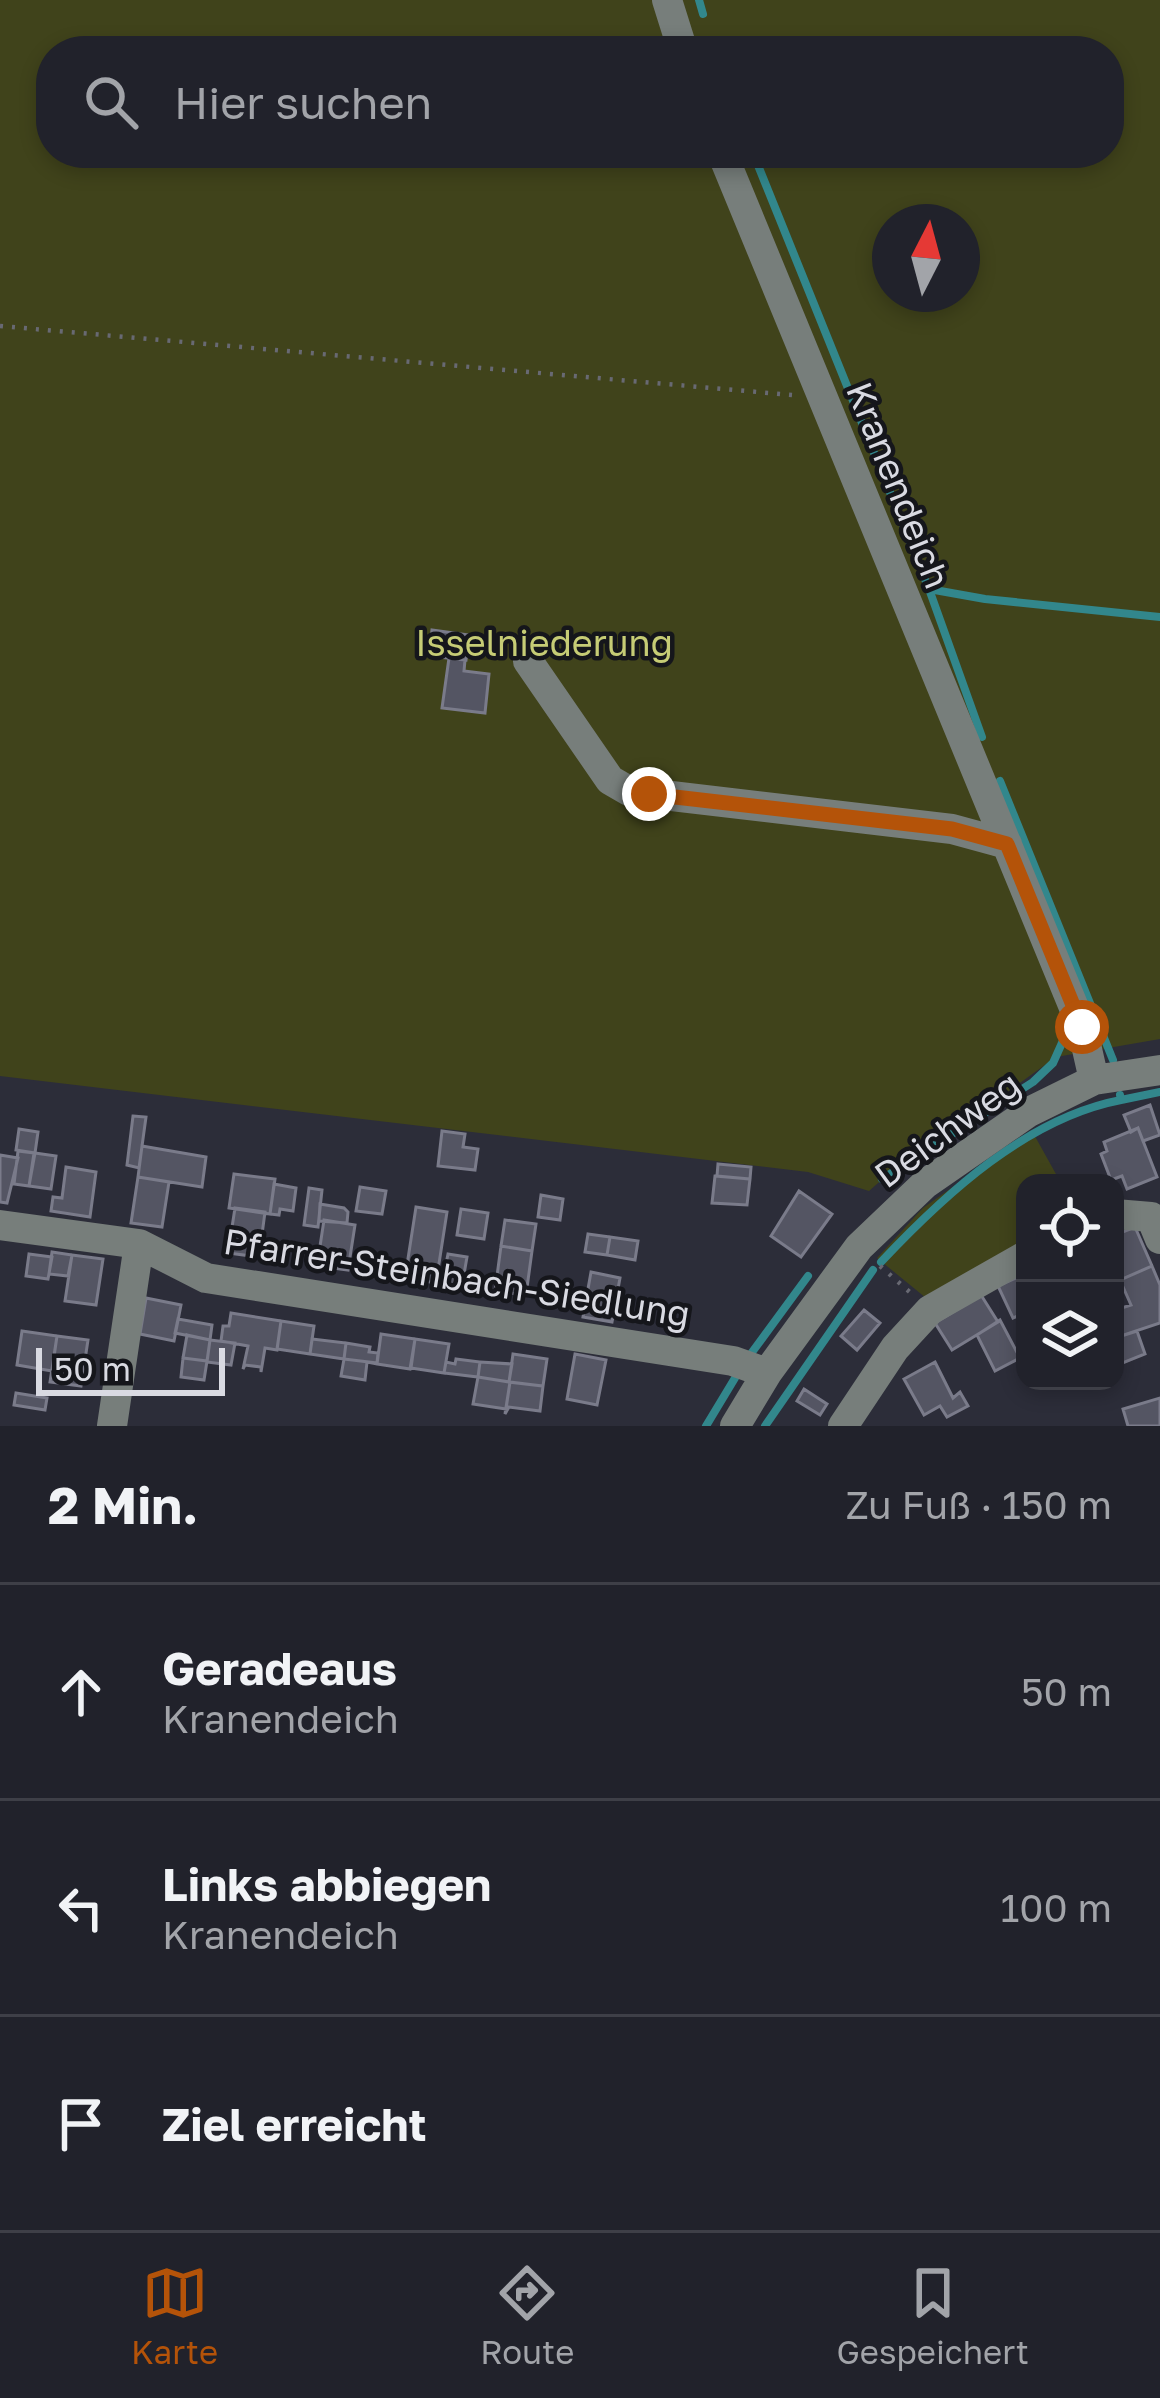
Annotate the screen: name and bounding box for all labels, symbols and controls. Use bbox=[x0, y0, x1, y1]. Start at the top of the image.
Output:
search box bbox=[36, 36, 1124, 168]
icon: search bbox=[78, 69, 144, 135]
text: Hier suchen bbox=[174, 75, 432, 129]
north arrow bbox=[872, 204, 980, 312]
street label: Kranendeich bbox=[838, 376, 960, 594]
park label: Isselniederung bbox=[415, 621, 673, 664]
route end bbox=[622, 767, 676, 821]
route start bbox=[1055, 1000, 1109, 1054]
street label: Deichweg bbox=[866, 1062, 1028, 1196]
map controls bbox=[1016, 1174, 1124, 1390]
button: locate bbox=[1016, 1174, 1124, 1282]
street label: Pfarrer-Steinbach-Siedlung bbox=[221, 1219, 693, 1335]
button: layers bbox=[1016, 1282, 1124, 1390]
scale bar bbox=[36, 1342, 225, 1395]
text: 50 m bbox=[54, 1349, 131, 1388]
text: 2 Min. bbox=[48, 1474, 198, 1535]
text: Zu Fuß · 150 m bbox=[845, 1481, 1112, 1528]
text: Geradeaus bbox=[162, 1641, 397, 1695]
icon: ahead bbox=[48, 1659, 114, 1725]
text: 50 m bbox=[1021, 1668, 1112, 1715]
text: Kranendeich bbox=[162, 1695, 399, 1742]
text: Links abbiegen bbox=[162, 1857, 491, 1911]
icon: left bbox=[48, 1875, 114, 1941]
text: 100 m bbox=[1000, 1884, 1112, 1931]
text: Kranendeich bbox=[162, 1911, 399, 1958]
icon: arrive bbox=[48, 2091, 114, 2157]
text: Ziel erreicht bbox=[162, 2097, 427, 2151]
tab: Karte bbox=[131, 2260, 218, 2371]
tab: Route bbox=[480, 2260, 574, 2371]
tab: Gespeichert bbox=[837, 2260, 1029, 2371]

